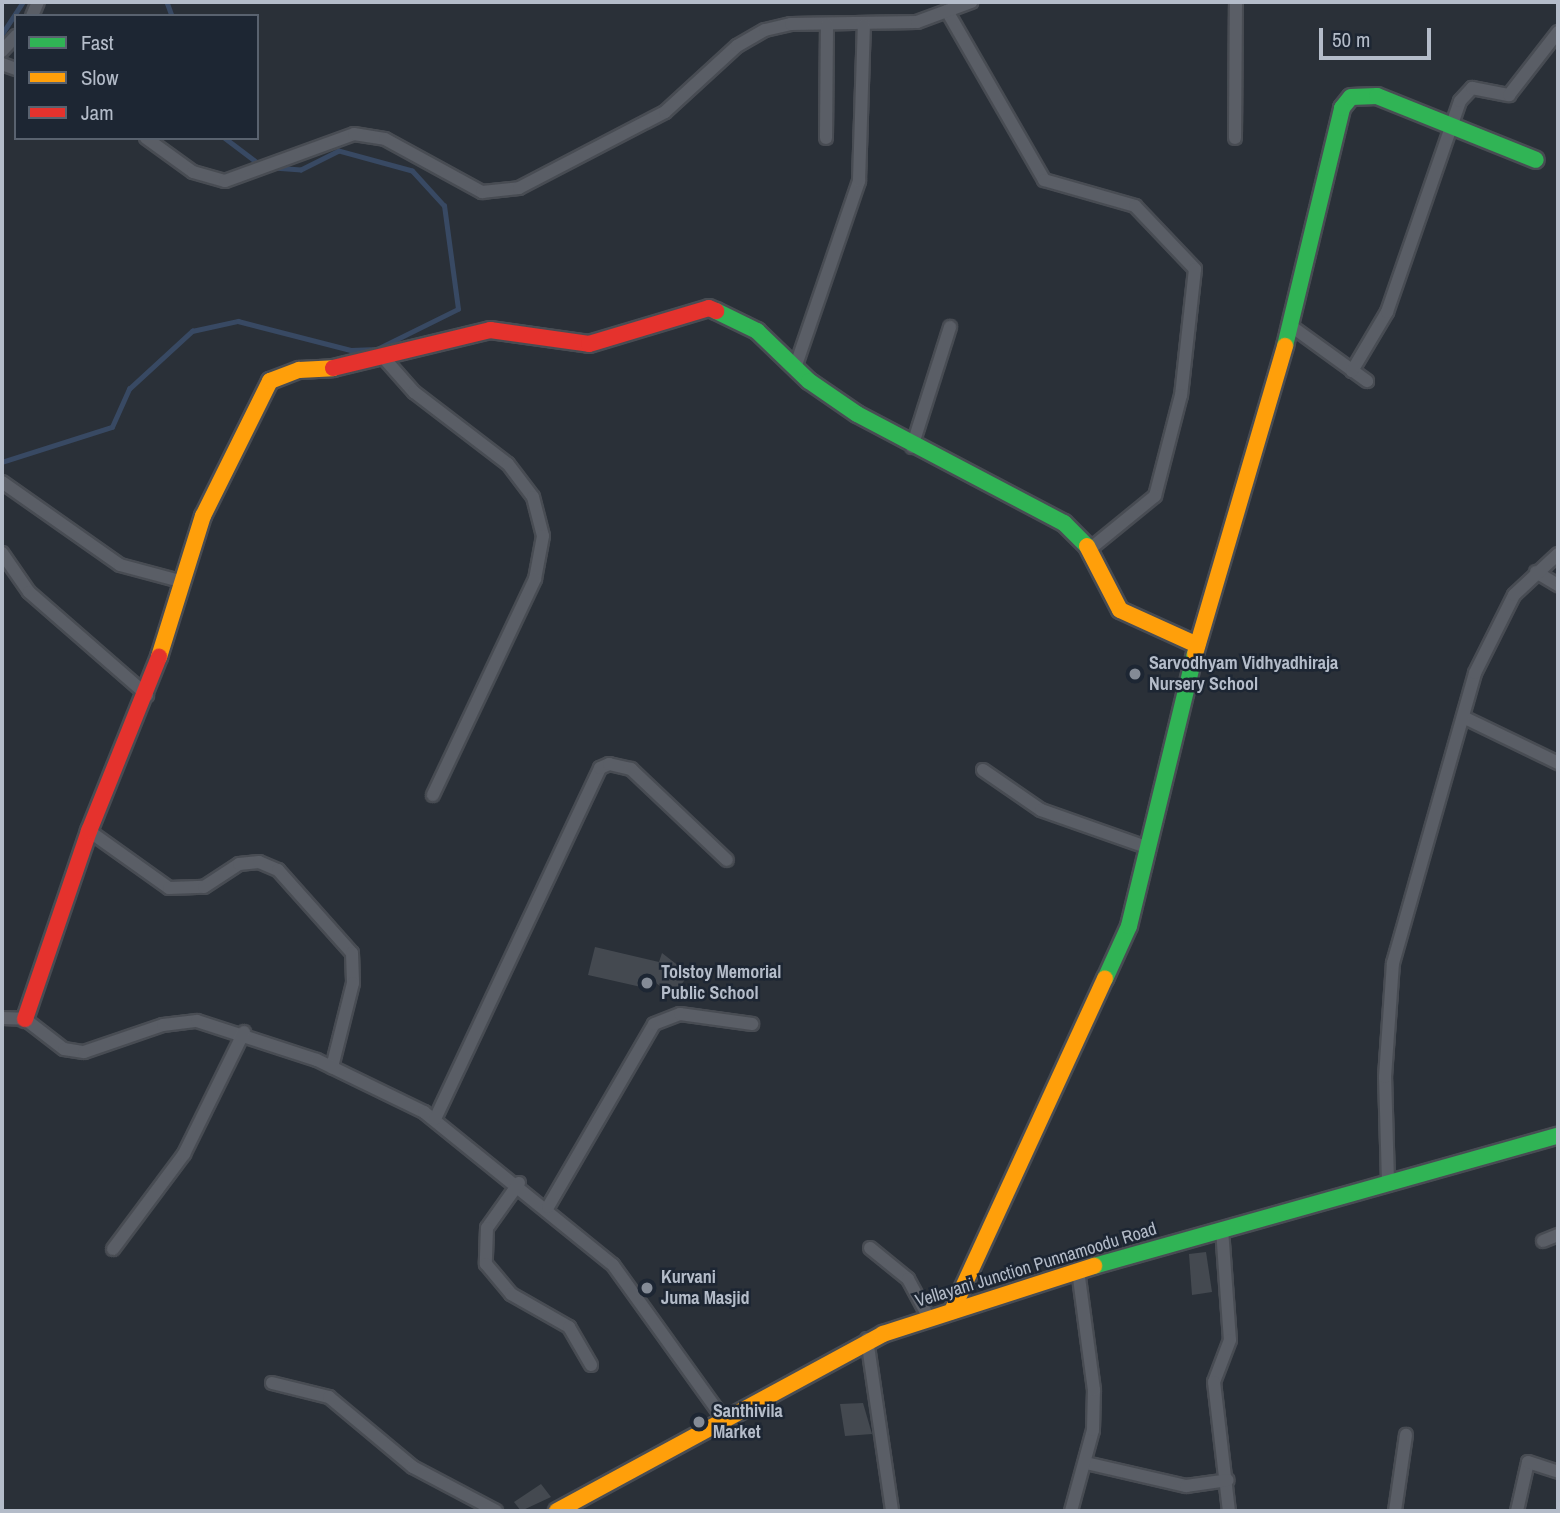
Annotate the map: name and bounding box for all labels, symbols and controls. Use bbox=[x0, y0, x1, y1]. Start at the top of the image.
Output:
legend bbox=[14, 14, 259, 140]
scale bar bbox=[1322, 14, 1434, 58]
text: 50 m bbox=[1332, 25, 1370, 54]
text: Fast bbox=[81, 28, 114, 57]
text: Slow bbox=[81, 63, 118, 92]
text: Jam bbox=[81, 98, 114, 127]
place label: Sarvodhyam Vidhyadhiraja Nursery School bbox=[1149, 653, 1338, 696]
marker: Sarvodhyam Vidhyadhiraja Nursery School bbox=[1127, 666, 1143, 682]
place label: Tolstoy Memorial Public School bbox=[661, 962, 781, 1004]
marker: Tolstoy Memorial Public School bbox=[639, 975, 655, 991]
street label: Vellayani Junction Punnamoodu Road bbox=[913, 1218, 1159, 1312]
place label: Kurvani Juma Masjid bbox=[661, 1267, 750, 1310]
marker: Kurvani Juma Masjid bbox=[639, 1280, 655, 1296]
place label: Santhivila Market bbox=[713, 1401, 783, 1444]
marker: Santhivila Market bbox=[691, 1414, 707, 1430]

